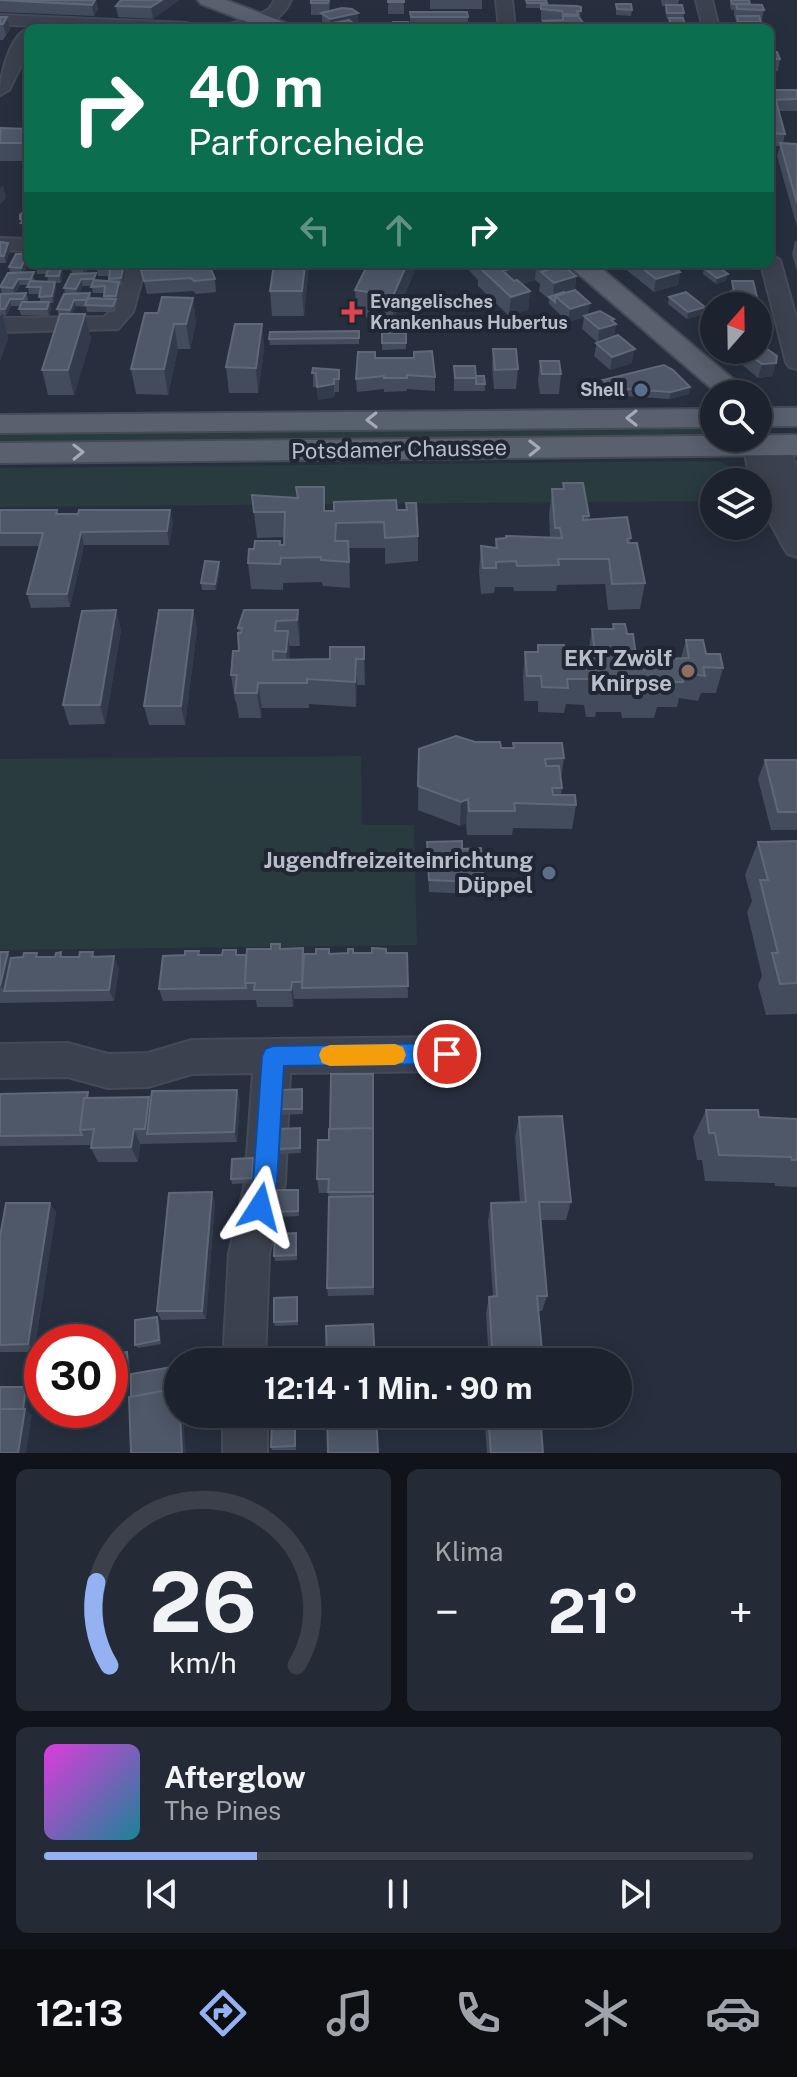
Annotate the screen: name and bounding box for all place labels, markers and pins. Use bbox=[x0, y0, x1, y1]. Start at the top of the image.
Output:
place label: Evangelisches Krankenhaus Hubertus bbox=[370, 291, 568, 333]
marker: Evangelisches Krankenhaus Hubertus bbox=[341, 301, 363, 323]
place label: Shell bbox=[580, 379, 625, 400]
marker: Shell bbox=[632, 381, 650, 399]
place label: EKT Zwölf Knirpse bbox=[564, 645, 672, 696]
marker: EKT Zwölf Knirpse bbox=[679, 662, 697, 680]
place label: Jugendfreizeiteinrichtung Düppel bbox=[264, 847, 533, 898]
marker: Jugendfreizeiteinrichtung Düppel bbox=[540, 864, 558, 882]
pin bbox=[413, 1020, 481, 1088]

